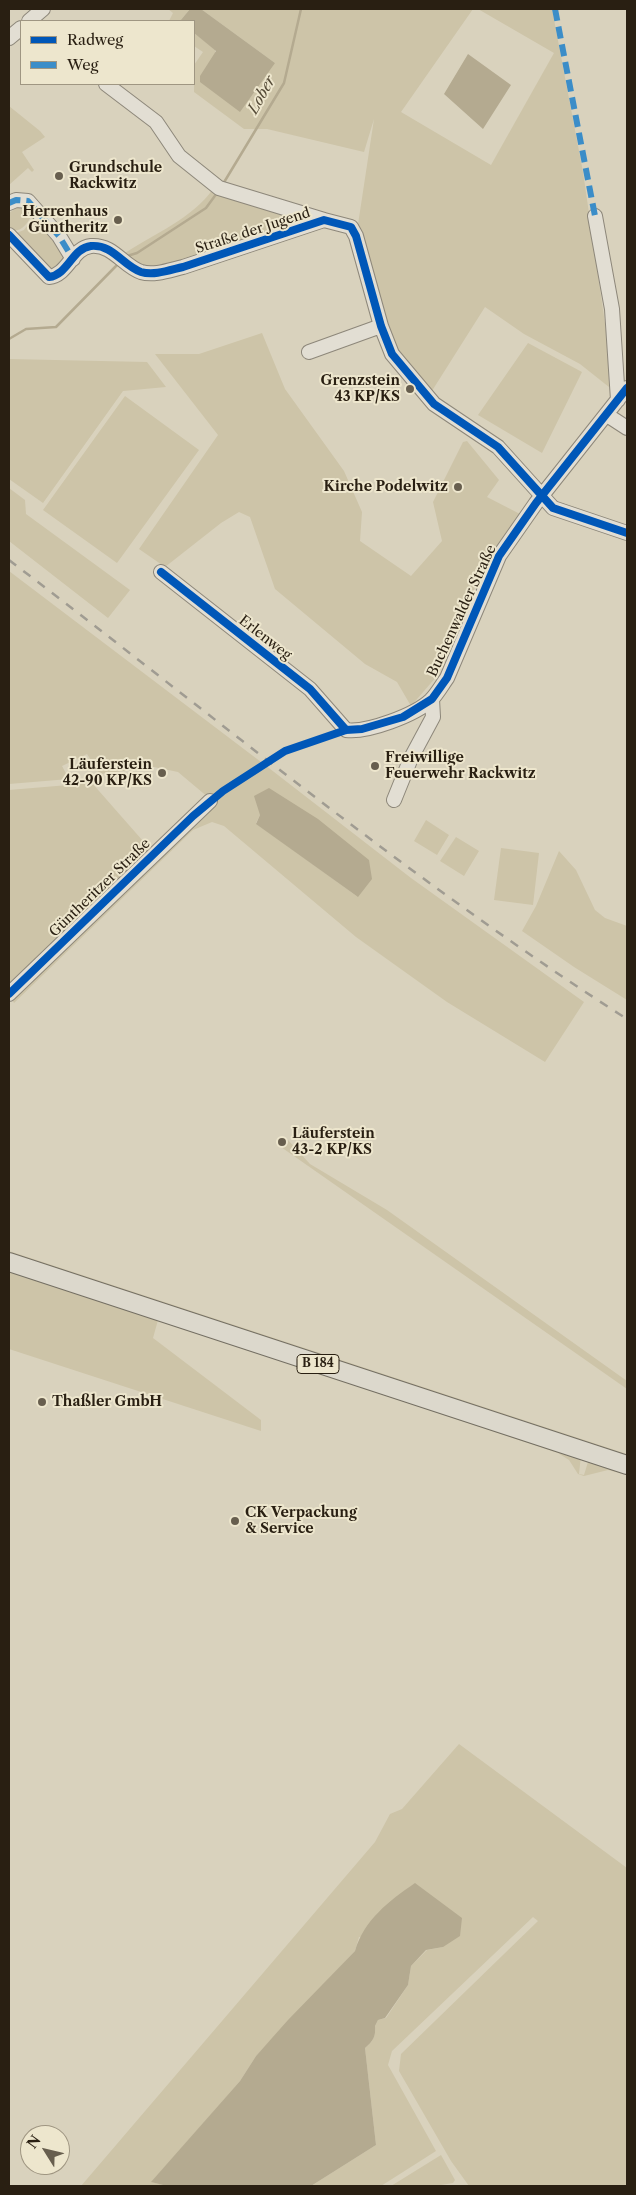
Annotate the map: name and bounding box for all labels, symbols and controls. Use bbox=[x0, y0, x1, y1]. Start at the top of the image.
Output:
legend bbox=[20, 20, 195, 85]
text: Radweg bbox=[67, 30, 123, 49]
text: Weg bbox=[67, 55, 98, 74]
water label: Lober bbox=[244, 73, 280, 117]
place label: Grundschule Rackwitz bbox=[69, 160, 162, 192]
marker: Grundschule Rackwitz bbox=[53, 170, 65, 182]
place label: Herrenhaus Güntheritz bbox=[22, 204, 108, 236]
street label: Straße der Jugend bbox=[193, 205, 313, 257]
marker: Herrenhaus Güntheritz bbox=[112, 214, 124, 226]
place label: Grenzstein 43 KP/KS bbox=[321, 373, 400, 406]
marker: Grenzstein 43 KP/KS bbox=[404, 383, 416, 395]
place label: Kirche Podelwitz bbox=[323, 479, 448, 495]
marker: Kirche Podelwitz bbox=[452, 481, 464, 493]
street label: Buchenwalder Straße bbox=[424, 542, 500, 680]
street label: Erlenweg bbox=[235, 612, 295, 664]
place label: Freiwillige Feuerwehr Rackwitz bbox=[385, 750, 536, 782]
place label: Läuferstein 42-90 KP/KS bbox=[63, 757, 152, 790]
marker: Freiwillige Feuerwehr Rackwitz bbox=[369, 760, 381, 772]
marker: Läuferstein 42-90 KP/KS bbox=[156, 767, 168, 779]
street label: Güntheritzer Straße bbox=[46, 835, 154, 941]
place label: Läuferstein 43-2 KP/KS bbox=[292, 1126, 375, 1158]
marker: Läuferstein 43-2 KP/KS bbox=[276, 1136, 288, 1148]
road number: B 184 bbox=[297, 1355, 339, 1374]
place label: Thaßler GmbH bbox=[52, 1394, 162, 1410]
marker: Thaßler GmbH bbox=[36, 1396, 48, 1408]
place label: CK Verpackung & Service bbox=[245, 1505, 357, 1538]
marker: CK Verpackung & Service bbox=[229, 1515, 241, 1527]
north arrow bbox=[20, 2125, 70, 2175]
text: N bbox=[23, 2132, 45, 2152]

